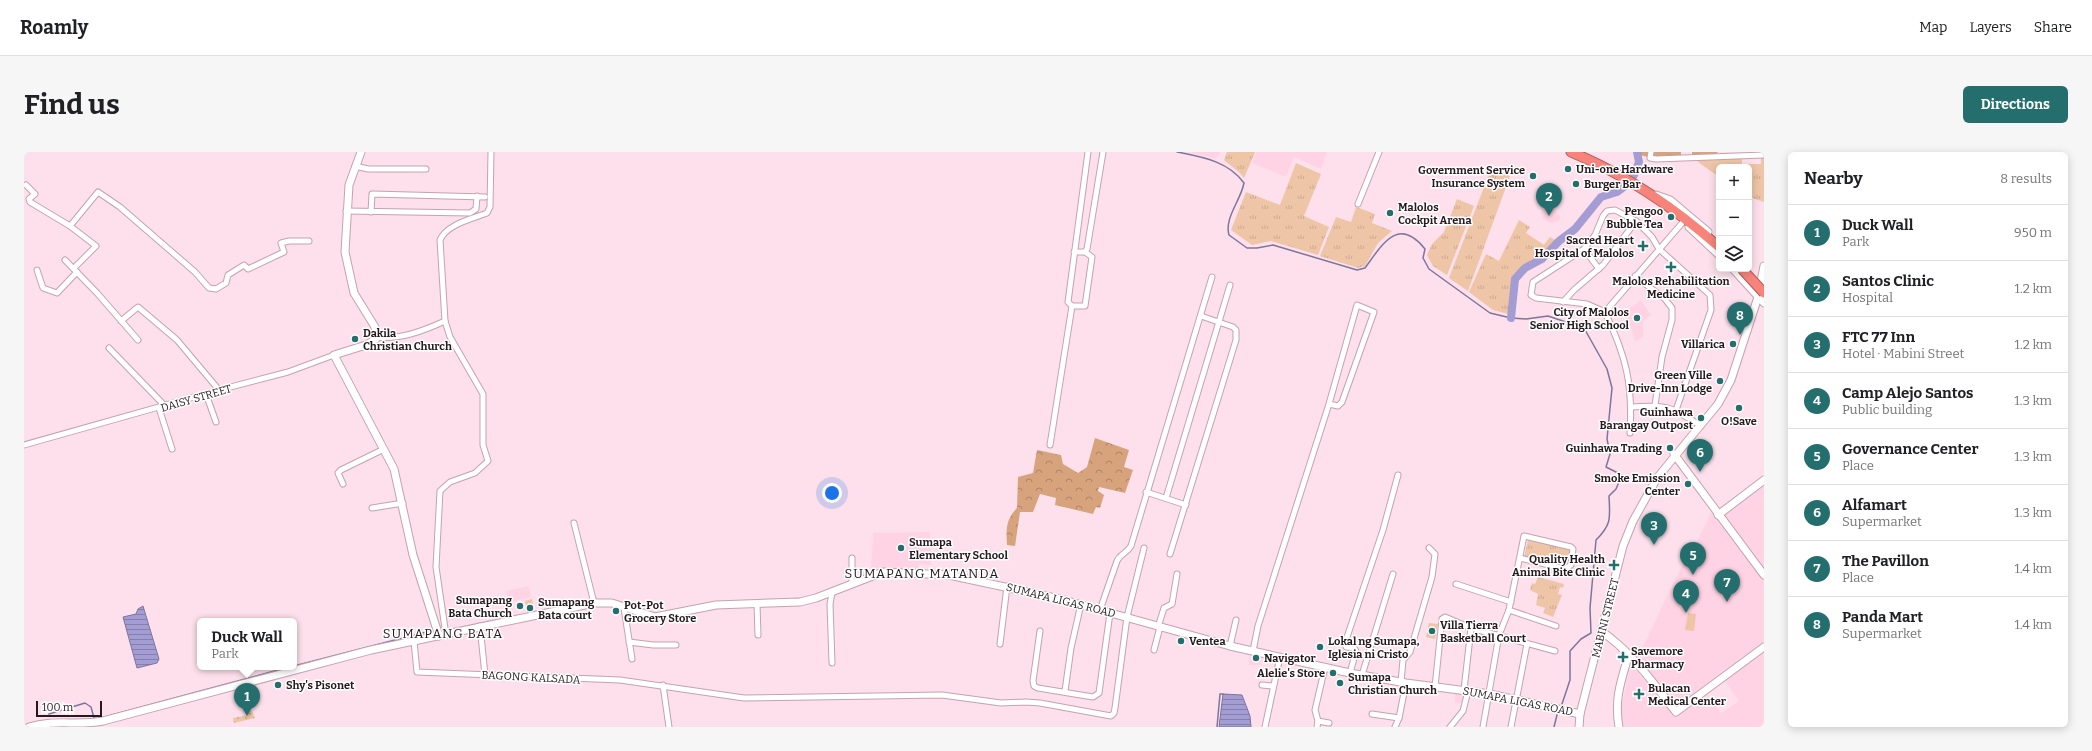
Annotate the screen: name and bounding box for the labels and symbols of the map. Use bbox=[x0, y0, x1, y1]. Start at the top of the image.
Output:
place label: Uni-one Hardware bbox=[1576, 163, 1673, 176]
place label: Government Service Insurance System bbox=[1418, 164, 1525, 190]
marker: Uni-one Hardware bbox=[1563, 164, 1573, 174]
marker: Government Service Insurance System bbox=[1528, 171, 1538, 181]
place label: Burger Bar bbox=[1584, 178, 1641, 191]
marker: Burger Bar bbox=[1571, 179, 1581, 189]
pin: 2 bbox=[1536, 183, 1562, 216]
place label: Malolos Cockpit Arena bbox=[1398, 201, 1472, 227]
place label: Pengoo Bubble Tea bbox=[1606, 205, 1664, 231]
marker: Malolos Cockpit Arena bbox=[1385, 208, 1395, 218]
marker: Pengoo Bubble Tea bbox=[1666, 212, 1676, 222]
place label: Sacred Heart Hospital of Malolos bbox=[1535, 234, 1635, 260]
marker: Sacred Heart Hospital of Malolos bbox=[1637, 240, 1649, 252]
marker: Malolos Rehabilitation Medicine bbox=[1665, 261, 1677, 273]
place label: Malolos Rehabilitation Medicine bbox=[1612, 275, 1730, 301]
pin: 8 bbox=[1727, 302, 1753, 335]
place label: City of Malolos Senior High School bbox=[1530, 306, 1630, 332]
marker: City of Malolos Senior High School bbox=[1632, 313, 1642, 323]
place label: Dakila Christian Church bbox=[363, 327, 452, 353]
marker: Dakila Christian Church bbox=[350, 334, 360, 344]
place label: Villarica bbox=[1681, 338, 1726, 351]
marker: Villarica bbox=[1728, 339, 1738, 349]
place label: Green Ville Drive-Inn Lodge bbox=[1628, 369, 1712, 395]
marker: Green Ville Drive-Inn Lodge bbox=[1715, 376, 1725, 386]
street label: DAISY STREET bbox=[159, 382, 234, 415]
marker: O!Save bbox=[1734, 403, 1744, 413]
place label: Guinhawa Barangay Outpost bbox=[1600, 406, 1694, 432]
marker: Guinhawa Barangay Outpost bbox=[1696, 413, 1706, 423]
place label: O!Save bbox=[1721, 415, 1757, 428]
pin: 6 bbox=[1687, 439, 1713, 472]
place label: Guinhawa Trading bbox=[1566, 442, 1663, 455]
marker: Guinhawa Trading bbox=[1665, 443, 1675, 453]
place label: Smoke Emission Center bbox=[1594, 472, 1681, 498]
marker: Smoke Emission Center bbox=[1683, 479, 1693, 489]
your location bbox=[822, 483, 842, 503]
pin: 3 bbox=[1641, 512, 1667, 545]
place label: Sumapa Elementary School bbox=[909, 536, 1008, 562]
pin: 5 bbox=[1680, 542, 1706, 575]
marker: Sumapa Elementary School bbox=[896, 543, 906, 553]
place label: Quality Health Animal Bite Clinic bbox=[1512, 553, 1605, 579]
marker: Quality Health Animal Bite Clinic bbox=[1608, 559, 1620, 571]
district label: SUMAPANG MATANDA bbox=[844, 566, 1000, 581]
pin: 7 bbox=[1714, 569, 1740, 602]
street label: MABINI STREET bbox=[1589, 576, 1622, 659]
pin: 4 bbox=[1673, 580, 1699, 613]
street label: SUMAPA LIGAS ROAD bbox=[1005, 581, 1117, 620]
place label: Sumapang Bata Church bbox=[448, 594, 513, 620]
place label: Sumapang Bata court bbox=[538, 596, 595, 622]
place label: Pot-Pot Grocery Store bbox=[624, 599, 696, 625]
marker: Sumapang Bata Church bbox=[515, 601, 525, 611]
marker: Sumapang Bata court bbox=[525, 603, 535, 613]
marker: Pot-Pot Grocery Store bbox=[611, 606, 621, 616]
place label: Villa Tierra Basketball Court bbox=[1440, 619, 1527, 645]
district label: SUMAPANG BATA bbox=[383, 626, 503, 641]
marker: Villa Tierra Basketball Court bbox=[1427, 626, 1437, 636]
place label: Ventea bbox=[1189, 635, 1226, 648]
place label: Lokal ng Sumapa, Iglesia ni Cristo bbox=[1328, 635, 1420, 661]
marker: Ventea bbox=[1176, 636, 1186, 646]
marker: Lokal ng Sumapa, Iglesia ni Cristo bbox=[1315, 642, 1325, 652]
place label: Savemore Pharmacy bbox=[1631, 645, 1685, 671]
place label: Navigator bbox=[1264, 652, 1317, 665]
marker: Savemore Pharmacy bbox=[1618, 652, 1628, 662]
marker: Navigator bbox=[1251, 653, 1261, 663]
place label: Alelie's Store bbox=[1257, 667, 1325, 680]
street label: BAGONG KALSADA bbox=[481, 668, 581, 687]
marker: Alelie's Store bbox=[1328, 668, 1338, 678]
place label: Sumapa Christian Church bbox=[1348, 671, 1437, 697]
marker: Sumapa Christian Church bbox=[1335, 678, 1345, 688]
place label: Shy's Pisonet bbox=[286, 679, 355, 692]
marker: Shy's Pisonet bbox=[273, 680, 283, 690]
place label: Bulacan Medical Center bbox=[1648, 682, 1727, 708]
pin: 1 bbox=[234, 683, 260, 716]
street label: SUMAPA LIGAS ROAD bbox=[1462, 684, 1574, 719]
marker: Bulacan Medical Center bbox=[1633, 688, 1645, 700]
scale bar bbox=[36, 699, 102, 718]

